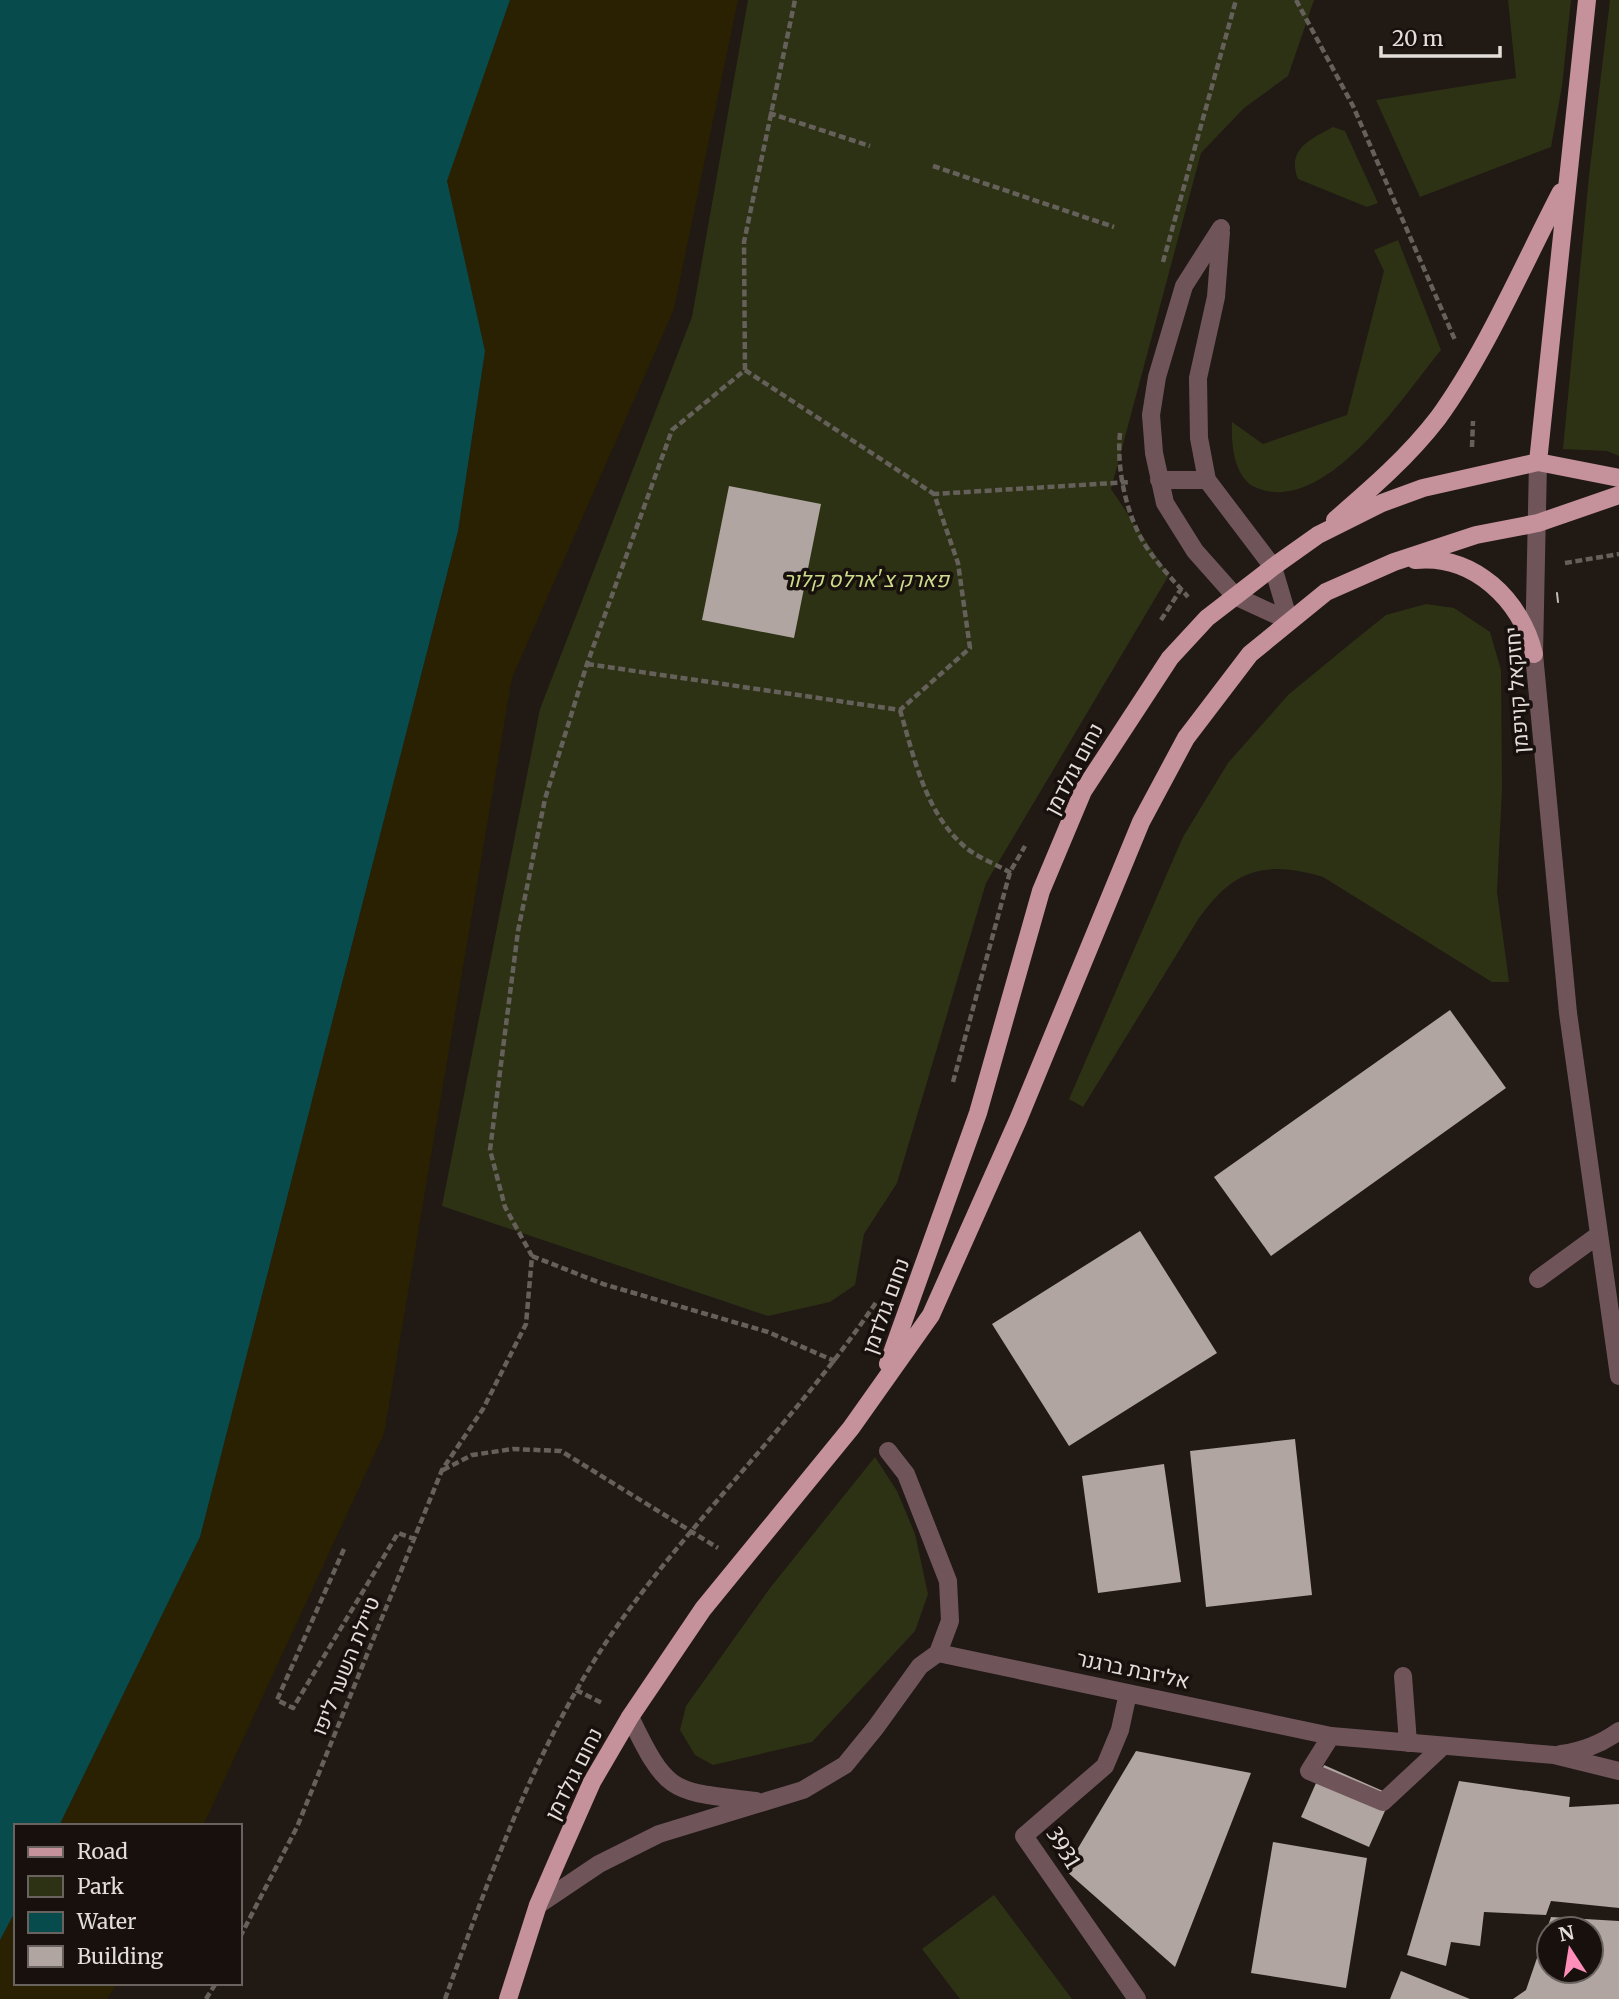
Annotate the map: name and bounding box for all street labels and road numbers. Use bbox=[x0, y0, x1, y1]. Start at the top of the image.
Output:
street label: יחזקאל קויפמן bbox=[1499, 626, 1534, 754]
street label: נחום גולדמן bbox=[1038, 718, 1109, 819]
street label: נחום גולדמן bbox=[856, 1254, 915, 1358]
street label: טיילת השער ליפו bbox=[305, 1592, 386, 1739]
street label: אליזבת ברגנר bbox=[1074, 1644, 1192, 1695]
street label: נחום גולדמן bbox=[539, 1723, 608, 1825]
street label: 3931 bbox=[1041, 1822, 1086, 1873]

